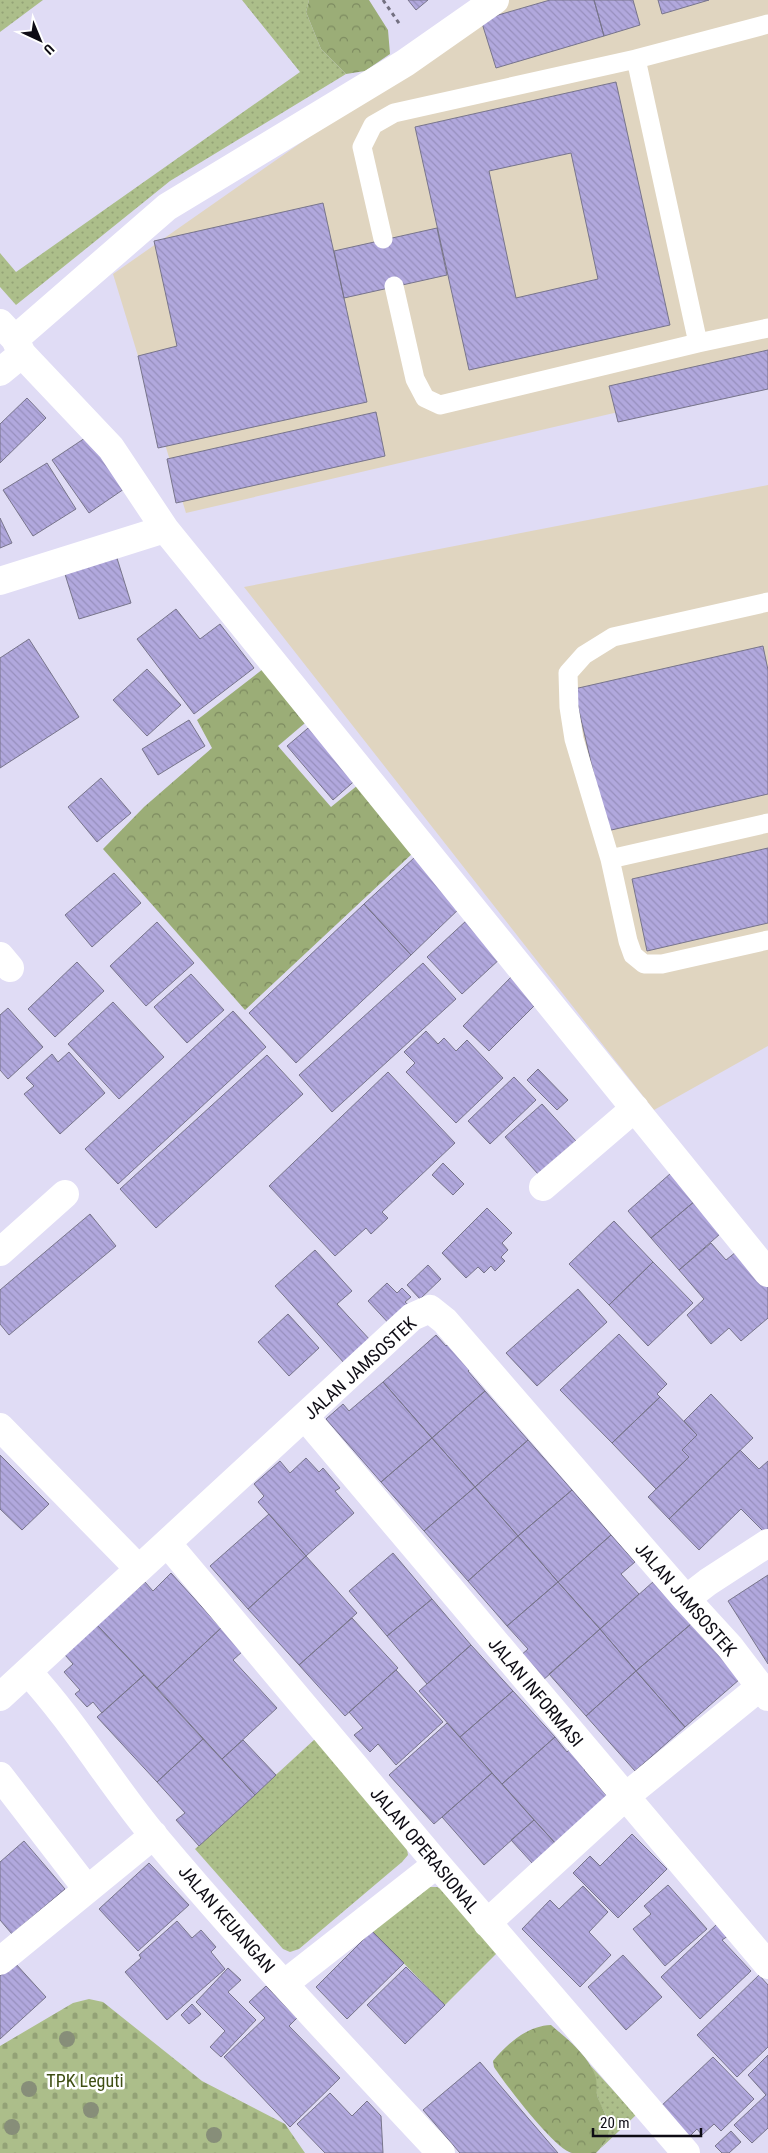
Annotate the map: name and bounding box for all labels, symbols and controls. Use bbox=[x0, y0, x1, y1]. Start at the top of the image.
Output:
north arrow bbox=[15, 15, 65, 65]
text: U bbox=[41, 41, 57, 58]
street label: JALAN JAMSOSTEK bbox=[300, 1312, 420, 1424]
street label: JALAN JAMSOSTEK bbox=[631, 1538, 741, 1660]
street label: JALAN INFORMASI bbox=[484, 1633, 588, 1751]
street label: JALAN OPERASIONAL bbox=[366, 1783, 484, 1918]
street label: JALAN KEUANGAN bbox=[175, 1861, 279, 1977]
park label: TPK Leguti bbox=[46, 2070, 124, 2091]
scale bar bbox=[593, 2106, 700, 2138]
text: 20 m bbox=[600, 2114, 630, 2132]

